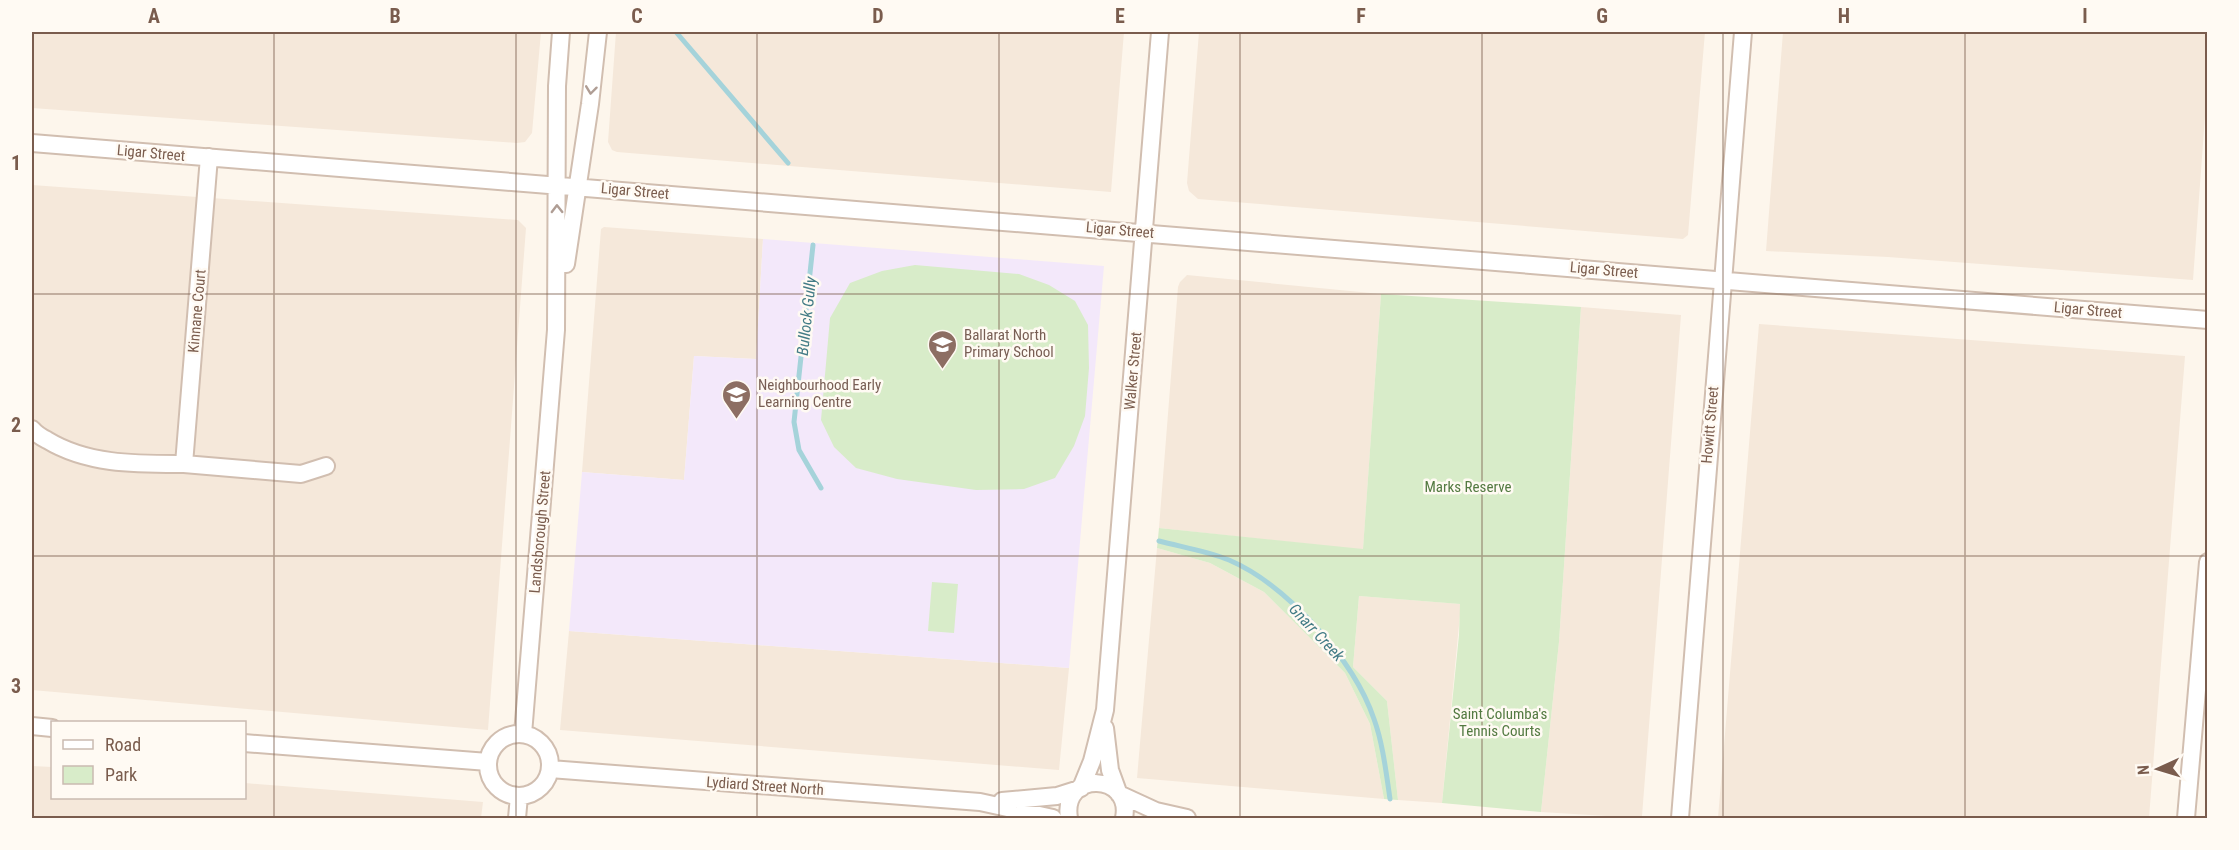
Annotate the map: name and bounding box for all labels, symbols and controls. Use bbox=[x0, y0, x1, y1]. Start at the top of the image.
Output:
text: A bbox=[148, 4, 160, 28]
text: B bbox=[389, 4, 401, 28]
text: C bbox=[631, 4, 643, 28]
text: D bbox=[872, 4, 884, 28]
text: E bbox=[1115, 4, 1125, 28]
text: F bbox=[1356, 4, 1366, 28]
text: G bbox=[1596, 4, 1608, 28]
text: H bbox=[1838, 4, 1850, 28]
text: I bbox=[2082, 4, 2088, 28]
one-way arrow bbox=[586, 85, 598, 94]
street label: Ligar Street bbox=[116, 141, 186, 165]
text: 1 bbox=[11, 151, 21, 175]
street label: Ligar Street bbox=[600, 179, 670, 203]
one-way arrow bbox=[550, 204, 563, 213]
street label: Ligar Street bbox=[1085, 218, 1155, 242]
street label: Ligar Street bbox=[1569, 258, 1639, 282]
street label: Kinnane Court bbox=[184, 268, 210, 354]
water label: Bullock Gully bbox=[793, 275, 820, 356]
street label: Ligar Street bbox=[2053, 298, 2123, 322]
place label: Ballarat North Primary School bbox=[964, 326, 1054, 361]
school or university icon: Ballarat North Primary School bbox=[927, 328, 959, 370]
street label: Walker Street bbox=[1121, 331, 1145, 411]
place label: Neighbourhood Early Learning Centre bbox=[758, 376, 881, 411]
school or university icon: Neighbourhood Early Learning Centre bbox=[721, 378, 753, 420]
street label: Howitt Street bbox=[1698, 386, 1722, 464]
text: 2 bbox=[11, 413, 21, 437]
street label: Landsborough Street bbox=[526, 470, 554, 594]
park label: Marks Reserve bbox=[1424, 478, 1512, 496]
water label: Gnarr Creek bbox=[1285, 599, 1349, 666]
text: 3 bbox=[11, 674, 21, 698]
park label: Saint Columba's Tennis Courts bbox=[1453, 705, 1547, 740]
legend bbox=[51, 721, 246, 799]
text: Road bbox=[105, 734, 141, 755]
north arrow bbox=[2128, 739, 2188, 799]
text: Park bbox=[105, 764, 137, 785]
text: N bbox=[2134, 764, 2153, 776]
street label: Lydiard Street North bbox=[706, 773, 824, 799]

